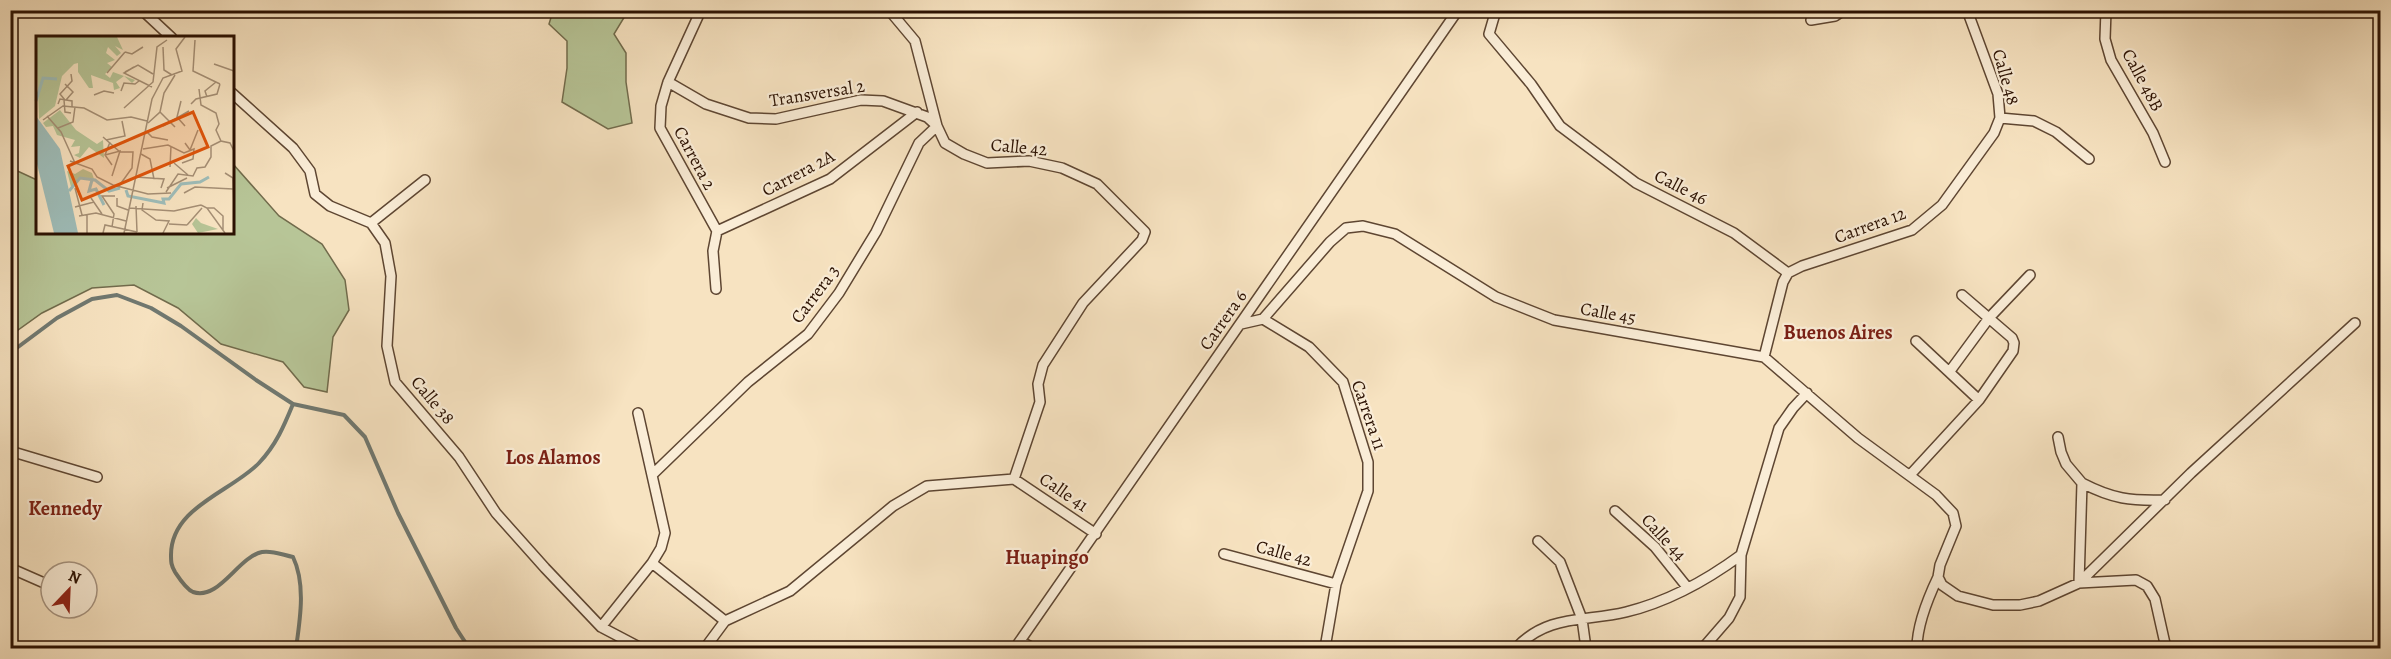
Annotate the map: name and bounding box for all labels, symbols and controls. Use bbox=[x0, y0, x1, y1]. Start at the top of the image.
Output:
inset map bbox=[36, 36, 234, 234]
street label: Calle 48B bbox=[2117, 44, 2169, 116]
street label: Calle 48 bbox=[1987, 46, 2025, 108]
street label: Transversal 2 bbox=[768, 74, 867, 112]
street label: Carrera 2 bbox=[668, 122, 722, 194]
street label: Calle 42 bbox=[990, 133, 1049, 161]
street label: Carrera 2A bbox=[757, 144, 839, 202]
street label: Calle 46 bbox=[1650, 163, 1712, 211]
street label: Carrera 12 bbox=[1831, 201, 1910, 249]
street label: Carrera 3 bbox=[785, 260, 845, 328]
street label: Carrera 6 bbox=[1194, 285, 1252, 355]
street label: Calle 45 bbox=[1578, 296, 1638, 330]
district label: Buenos Aires bbox=[1783, 319, 1893, 346]
street label: Calle 38 bbox=[406, 371, 460, 429]
street label: Carrera 11 bbox=[1346, 377, 1392, 453]
district label: Los Alamos bbox=[505, 444, 601, 471]
street label: Calle 41 bbox=[1035, 467, 1093, 517]
district label: Kennedy bbox=[28, 495, 102, 522]
street label: Calle 44 bbox=[1636, 508, 1692, 566]
street label: Calle 42 bbox=[1253, 534, 1315, 572]
district label: Huapingo bbox=[1005, 544, 1089, 571]
north arrow bbox=[39, 560, 99, 620]
text: N bbox=[65, 565, 84, 590]

